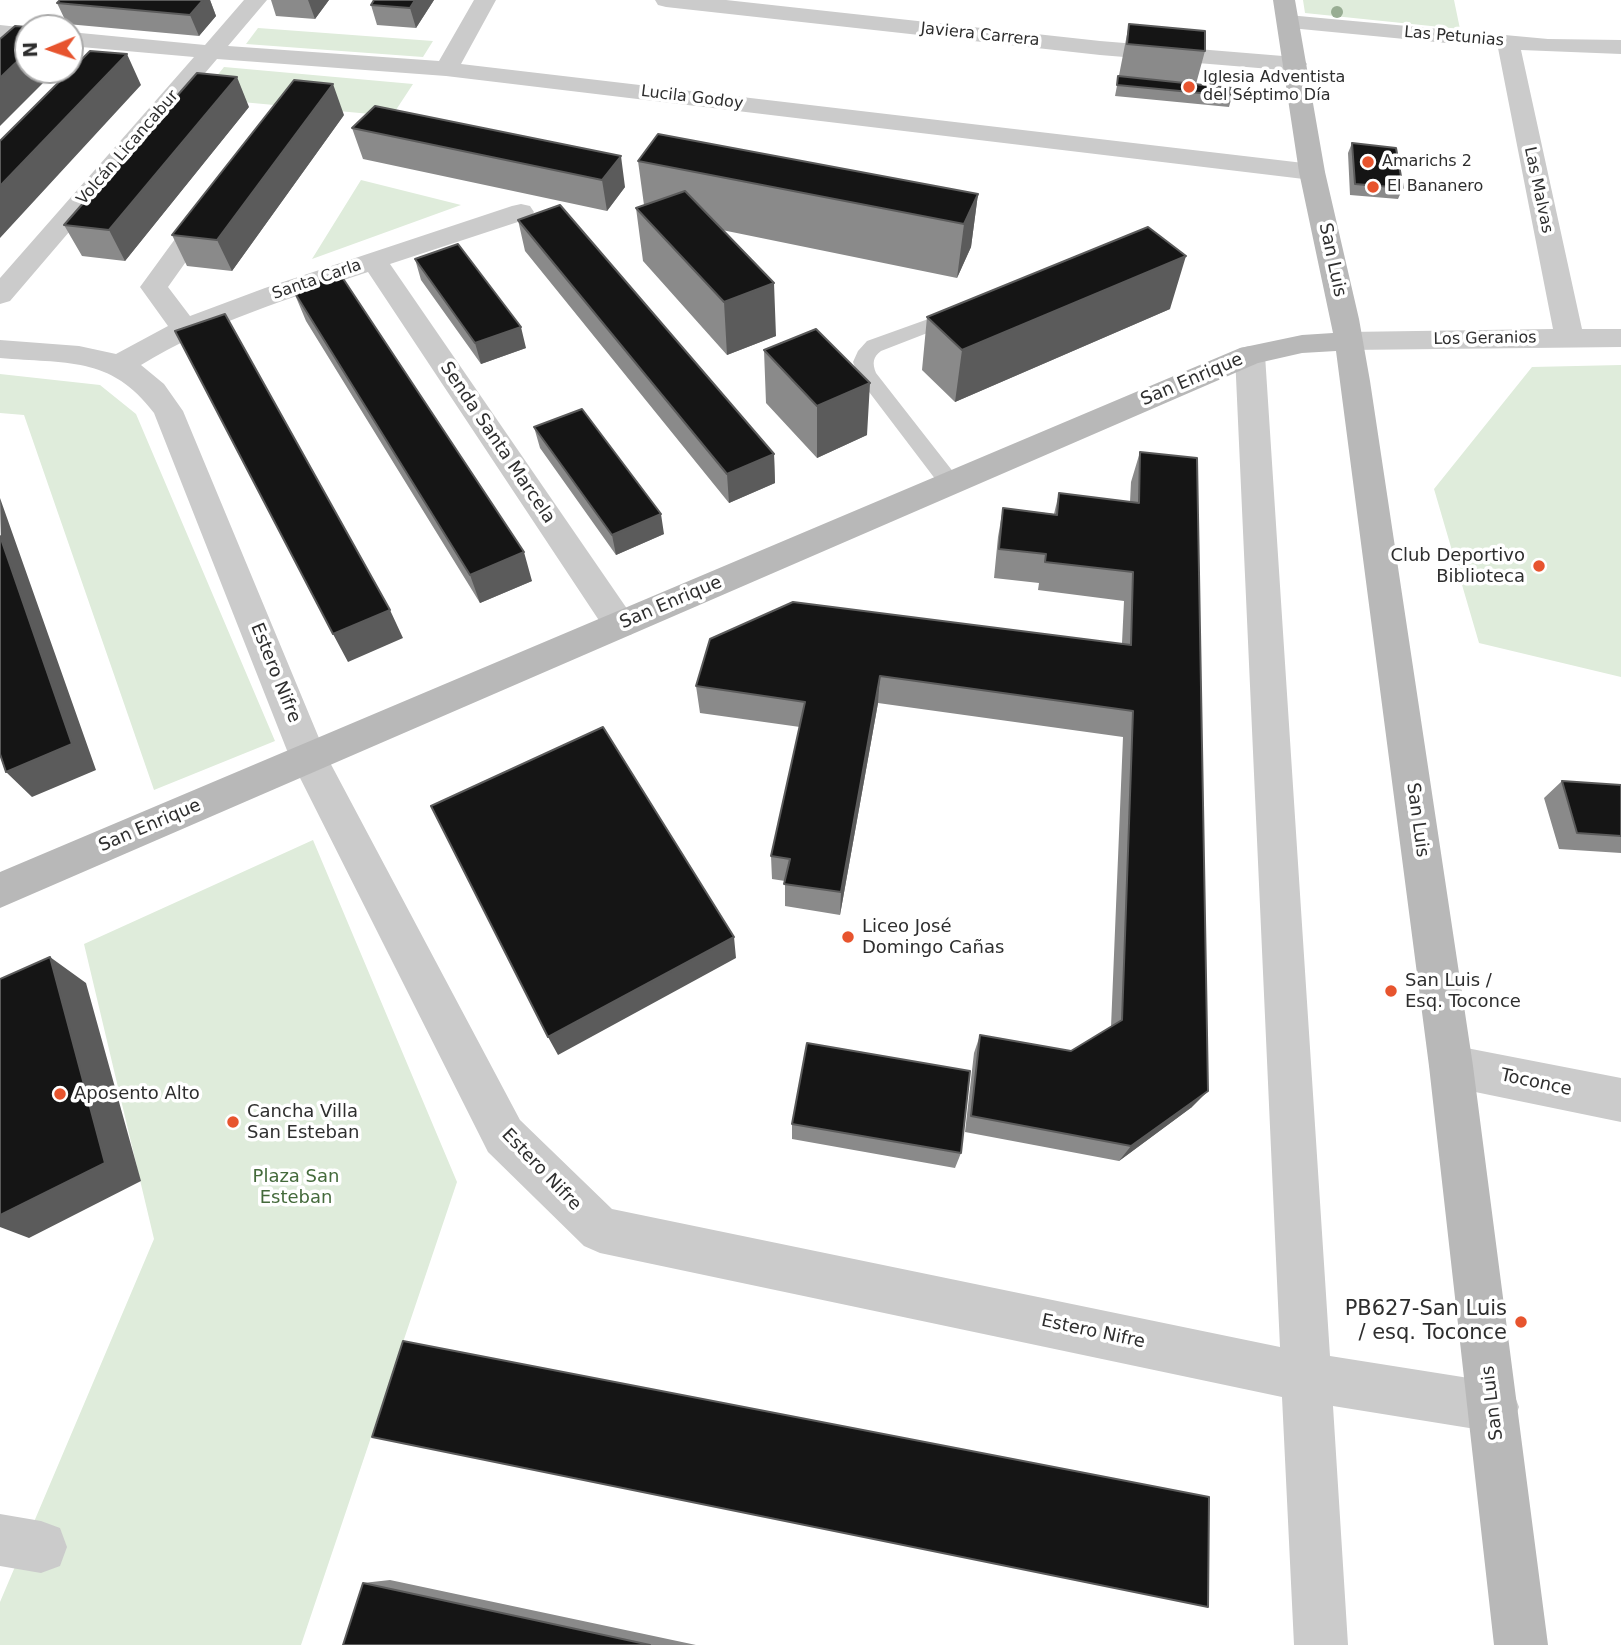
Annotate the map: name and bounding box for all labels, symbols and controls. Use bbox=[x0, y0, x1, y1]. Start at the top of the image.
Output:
north arrow bbox=[14, 14, 84, 84]
street label: Javiera Carrera bbox=[920, 19, 1040, 51]
street label: Las Petunias bbox=[1403, 23, 1505, 51]
text: N bbox=[19, 41, 41, 58]
place label: Iglesia Adventista del Séptimo Día bbox=[1203, 68, 1345, 106]
marker: Iglesia Adventista del Séptimo Día bbox=[1181, 79, 1197, 95]
street label: Lucila Godoy bbox=[640, 82, 744, 114]
street label: Volcán Licancabur bbox=[73, 87, 183, 209]
street label: Las Malvas bbox=[1519, 145, 1557, 235]
place label: Amarichs 2 bbox=[1382, 152, 1472, 172]
marker: Amarichs 2 bbox=[1360, 154, 1376, 170]
place label: El Bananero bbox=[1387, 177, 1483, 197]
marker: El Bananero bbox=[1365, 179, 1381, 195]
street label: San Luis bbox=[1314, 221, 1350, 299]
street label: Santa Carla bbox=[270, 256, 364, 304]
street label: Los Geranios bbox=[1433, 329, 1537, 349]
street label: San Enrique bbox=[1138, 349, 1246, 411]
street label: Senda Santa Marcela bbox=[435, 358, 559, 528]
place label: Club Deportivo Biblioteca bbox=[1390, 545, 1525, 588]
marker: Club Deportivo Biblioteca bbox=[1531, 558, 1547, 574]
street label: San Enrique bbox=[617, 572, 725, 634]
street label: Estero Nifre bbox=[245, 620, 305, 726]
street label: San Luis bbox=[1401, 781, 1433, 859]
street label: San Enrique bbox=[96, 795, 204, 857]
place label: Liceo José Domingo Cañas bbox=[862, 916, 1004, 958]
marker: Liceo José Domingo Cañas bbox=[840, 929, 856, 945]
place label: San Luis / Esq. Toconce bbox=[1405, 970, 1521, 1012]
marker: San Luis / Esq. Toconce bbox=[1383, 983, 1399, 999]
street label: Toconce bbox=[1498, 1065, 1574, 1101]
place label: Aposento Alto bbox=[74, 1083, 200, 1105]
marker: Aposento Alto bbox=[52, 1086, 68, 1102]
place label: Cancha Villa San Esteban bbox=[247, 1101, 359, 1144]
marker: Cancha Villa San Esteban bbox=[225, 1114, 241, 1130]
street label: Estero Nifre bbox=[497, 1125, 585, 1215]
park label: Plaza San Esteban bbox=[253, 1166, 339, 1208]
place label: PB627-San Luis / esq. Toconce bbox=[1345, 1297, 1507, 1347]
street label: Estero Nifre bbox=[1039, 1310, 1147, 1354]
marker: PB627-San Luis / esq. Toconce bbox=[1513, 1314, 1529, 1330]
street label: San Luis bbox=[1478, 1364, 1508, 1442]

